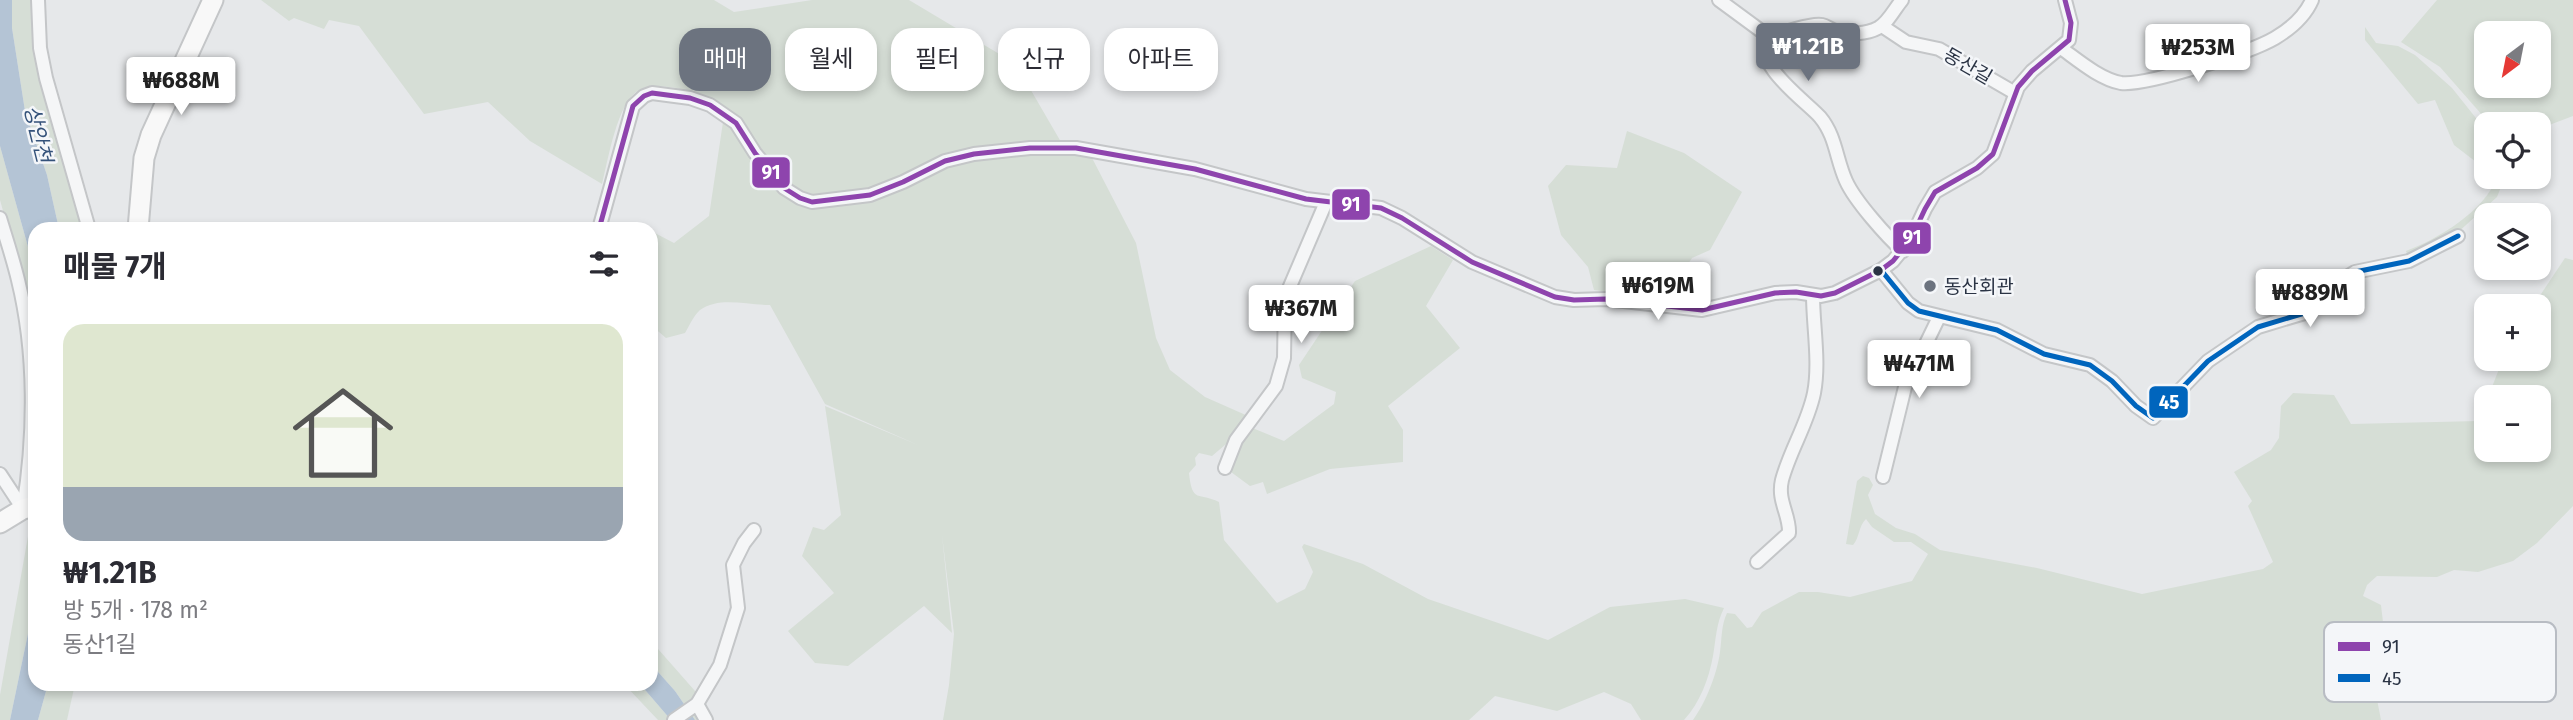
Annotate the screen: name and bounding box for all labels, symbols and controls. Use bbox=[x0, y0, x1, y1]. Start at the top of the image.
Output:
north arrow bbox=[2474, 21, 2552, 98]
map controls bbox=[2474, 21, 2551, 462]
pin: ₩1.21B bbox=[1751, 24, 1865, 83]
pin: ₩253M bbox=[2149, 24, 2247, 84]
chip: 매매 bbox=[679, 28, 771, 91]
chip: 월세 bbox=[785, 28, 877, 91]
chip: 필터 bbox=[891, 28, 984, 91]
chip: 신규 bbox=[998, 28, 1090, 91]
chip: 아파트 bbox=[1104, 28, 1218, 91]
text: ₩1.21B bbox=[1772, 32, 1844, 60]
text: ₩253M bbox=[2161, 33, 2235, 61]
street label: 동산길 bbox=[1940, 43, 1996, 89]
pin: ₩688M bbox=[132, 58, 230, 117]
text: ₩688M bbox=[142, 66, 220, 94]
water label: 상안천 bbox=[18, 103, 58, 168]
button: locate bbox=[2474, 112, 2551, 189]
line badge: 91 bbox=[751, 156, 791, 189]
text: 91 bbox=[761, 161, 781, 184]
line badge: 91 bbox=[1331, 188, 1371, 221]
text: 91 bbox=[1341, 193, 1361, 216]
button: layers bbox=[2474, 203, 2551, 280]
line badge: 91 bbox=[1892, 221, 1932, 255]
text: 91 bbox=[1902, 226, 1922, 249]
icon: filters bbox=[585, 245, 623, 283]
text: 매물 7개 bbox=[63, 249, 167, 285]
pin: ₩619M bbox=[1609, 262, 1707, 322]
unlabelled marker bbox=[1871, 264, 1885, 278]
pin: ₩889M bbox=[2261, 270, 2359, 329]
text: ₩619M bbox=[1622, 271, 1694, 299]
place label: 동산회관 bbox=[1944, 275, 2014, 298]
marker: 동산회관 bbox=[1922, 278, 1938, 294]
text: ₩889M bbox=[2272, 278, 2348, 306]
pin: ₩367M bbox=[1252, 286, 1350, 345]
text: ₩367M bbox=[1265, 294, 1337, 322]
button: + bbox=[2474, 294, 2551, 371]
pin: ₩471M bbox=[1870, 340, 1968, 400]
text: ₩471M bbox=[1884, 349, 1954, 377]
icon: home bbox=[280, 370, 406, 496]
line badge: 45 bbox=[2148, 385, 2189, 419]
button: − bbox=[2474, 385, 2551, 462]
text: 45 bbox=[2159, 391, 2179, 414]
text: ₩1.21B bbox=[63, 555, 157, 591]
text: 방 5개 · 178 m² bbox=[63, 596, 208, 624]
legend bbox=[2324, 622, 2556, 702]
text: 동산1길 bbox=[63, 630, 136, 658]
text: 91 bbox=[2382, 635, 2400, 658]
text: 45 bbox=[2382, 667, 2401, 690]

